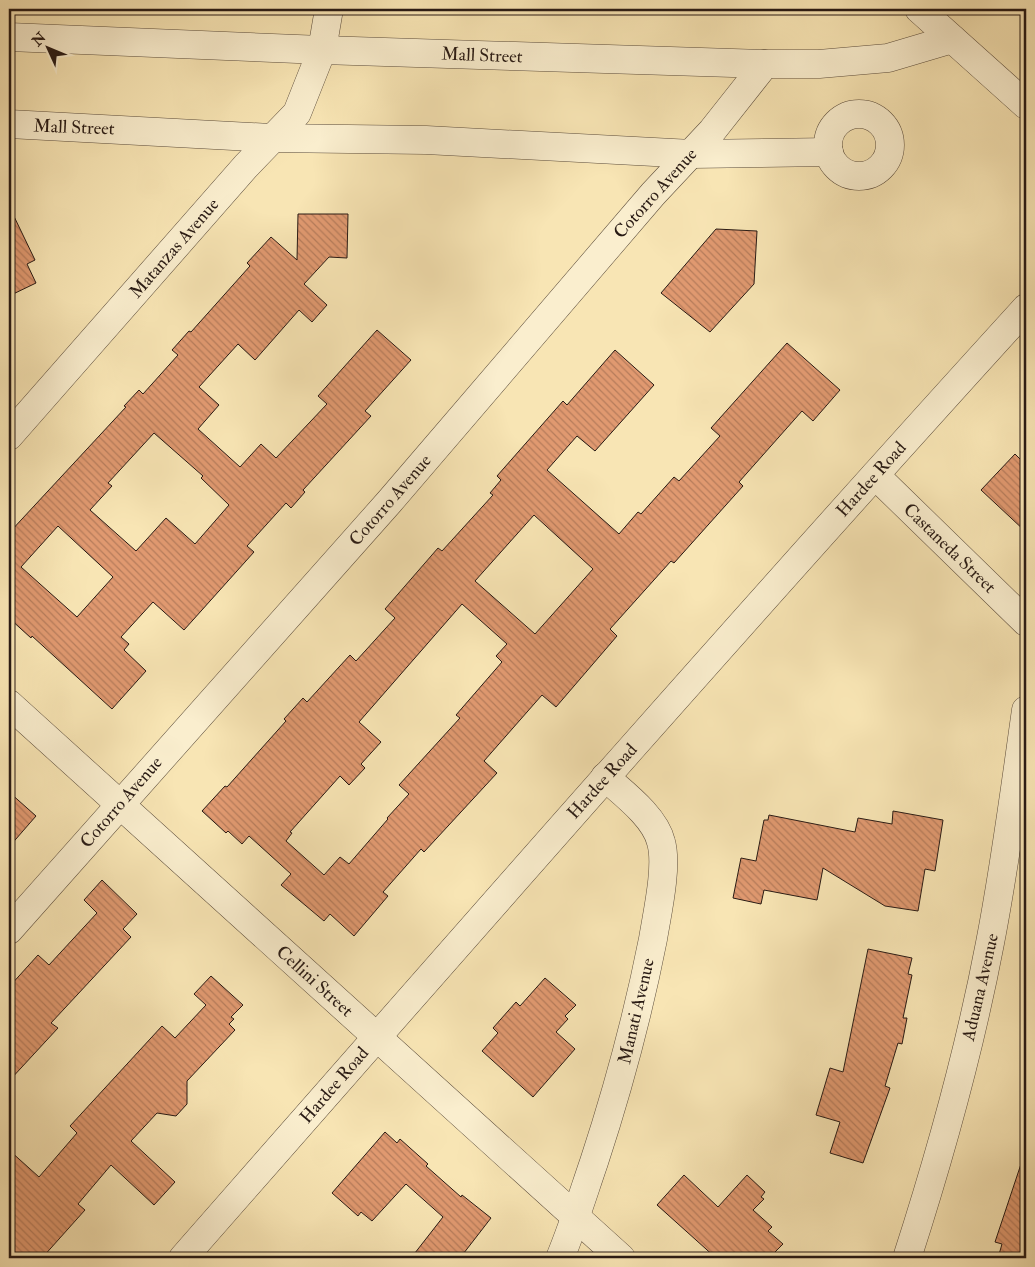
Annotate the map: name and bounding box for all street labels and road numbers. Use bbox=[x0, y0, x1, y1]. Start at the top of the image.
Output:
street label: Mall Street bbox=[441, 43, 523, 68]
street label: Mall Street bbox=[33, 115, 115, 140]
street label: Cotorro Avenue bbox=[609, 143, 702, 243]
street label: Matanzas Avenue bbox=[125, 193, 225, 303]
street label: Hardee Road bbox=[831, 437, 911, 522]
street label: Cotorro Avenue bbox=[344, 449, 437, 551]
street label: Castaneda Street bbox=[898, 498, 1001, 598]
street label: Hardee Road bbox=[562, 739, 642, 824]
street label: Cotorro Avenue bbox=[75, 751, 168, 853]
street label: Aduana Avenue bbox=[957, 931, 1004, 1044]
street label: Cellini Street bbox=[271, 941, 358, 1022]
street label: Manati Avenue bbox=[613, 955, 660, 1066]
street label: Hardee Road bbox=[295, 1042, 374, 1128]

